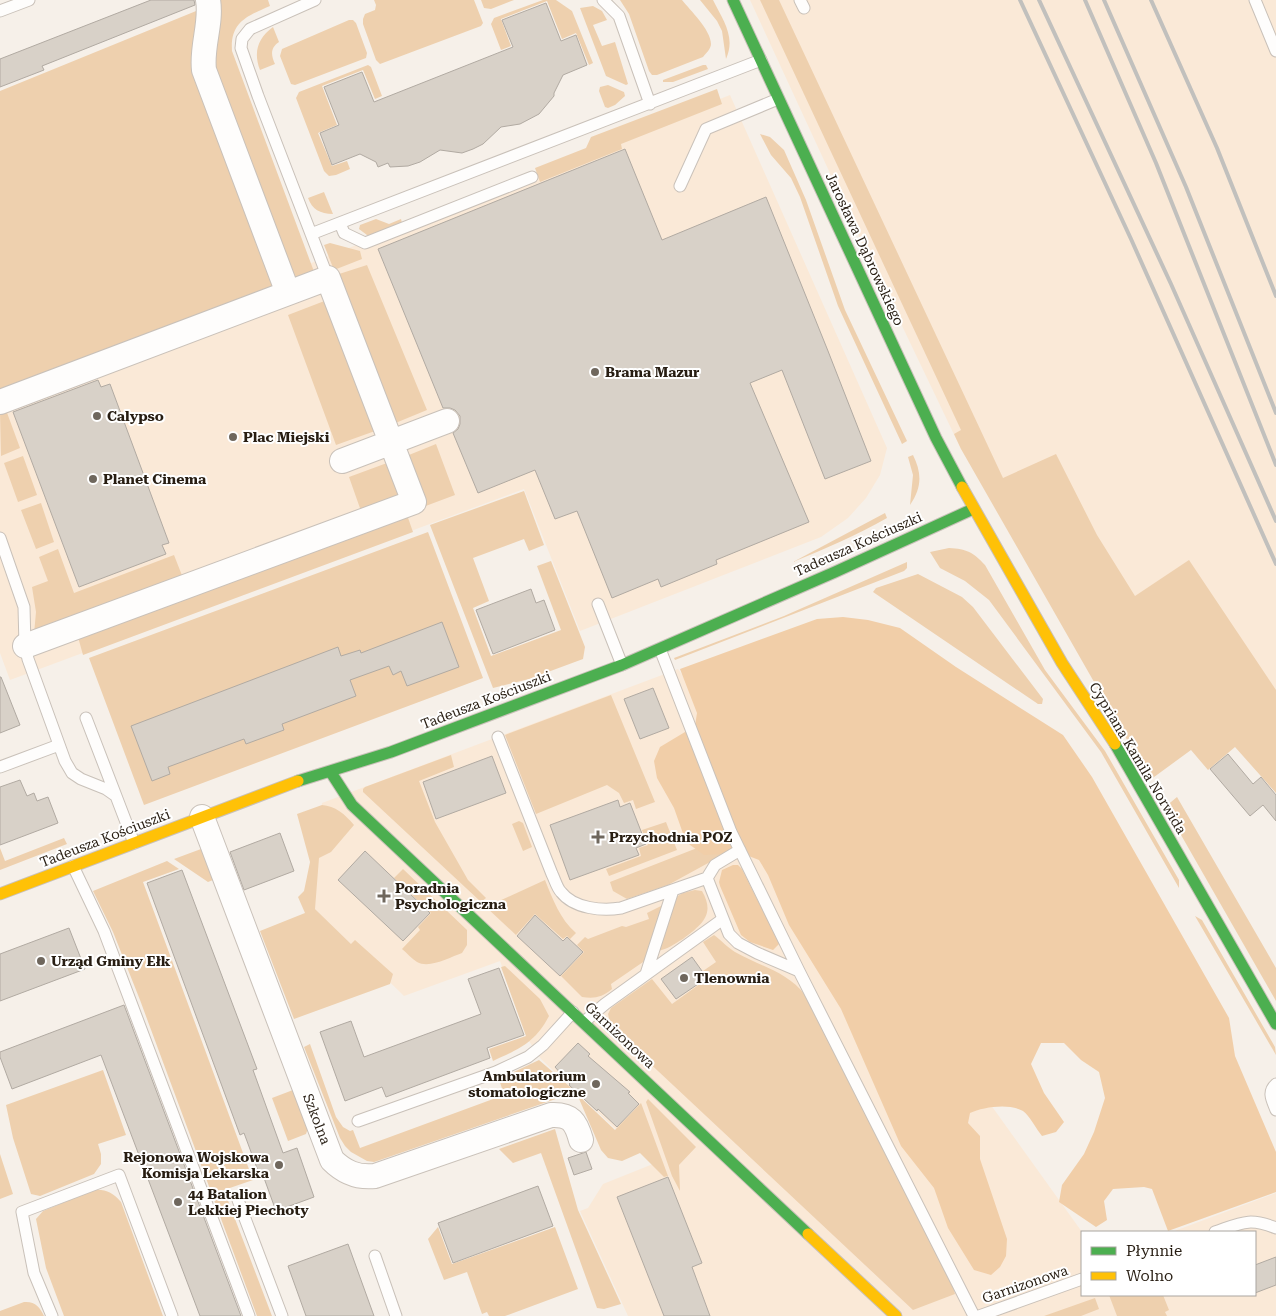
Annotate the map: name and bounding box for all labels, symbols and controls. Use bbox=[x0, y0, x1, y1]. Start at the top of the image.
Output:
street label: Jarosława Dąbrowskiego bbox=[822, 170, 908, 328]
place label: Brama Mazur bbox=[605, 364, 700, 380]
marker: Brama Mazur bbox=[589, 366, 601, 378]
place label: Calypso bbox=[107, 408, 164, 424]
marker: Calypso bbox=[91, 410, 103, 422]
place label: Plac Miejski bbox=[243, 429, 330, 445]
marker: Plac Miejski bbox=[227, 431, 239, 443]
place label: Planet Cinema bbox=[103, 471, 207, 487]
marker: Planet Cinema bbox=[87, 473, 99, 485]
street label: Tadeusza Kościuszki bbox=[792, 508, 925, 579]
street label: Tadeusza Kościuszki bbox=[419, 668, 554, 732]
street label: Cypriana Kamila Norwida bbox=[1086, 679, 1190, 837]
street label: Tadeusza Kościuszki bbox=[38, 806, 173, 870]
place label: Przychodnia POZ bbox=[609, 829, 733, 845]
marker: Przychodnia POZ bbox=[591, 830, 605, 844]
place label: Poradnia Psychologiczna bbox=[395, 880, 507, 912]
marker: Poradnia Psychologiczna bbox=[377, 889, 391, 903]
place label: Urząd Gminy Ełk bbox=[51, 953, 171, 969]
marker: Urząd Gminy Ełk bbox=[35, 955, 47, 967]
place label: Tlenownia bbox=[694, 970, 770, 986]
marker: Tlenownia bbox=[678, 972, 690, 984]
street label: Garnizonowa bbox=[582, 999, 658, 1072]
place label: Ambulatorium stomatologiczne bbox=[468, 1068, 586, 1100]
marker: Ambulatorium stomatologiczne bbox=[590, 1078, 602, 1090]
street label: Szkolna bbox=[300, 1091, 334, 1147]
place label: Rejonowa Wojskowa Komisja Lekarska bbox=[123, 1149, 270, 1181]
marker: Rejonowa Wojskowa Komisja Lekarska bbox=[273, 1159, 285, 1171]
place label: 44 Batalion Lekkiej Piechoty bbox=[188, 1186, 309, 1218]
marker: 44 Batalion Lekkiej Piechoty bbox=[172, 1196, 184, 1208]
legend bbox=[1081, 1231, 1256, 1296]
text: Płynnie bbox=[1126, 1242, 1182, 1260]
street label: Garnizonowa bbox=[980, 1262, 1070, 1306]
text: Wolno bbox=[1126, 1267, 1173, 1285]

